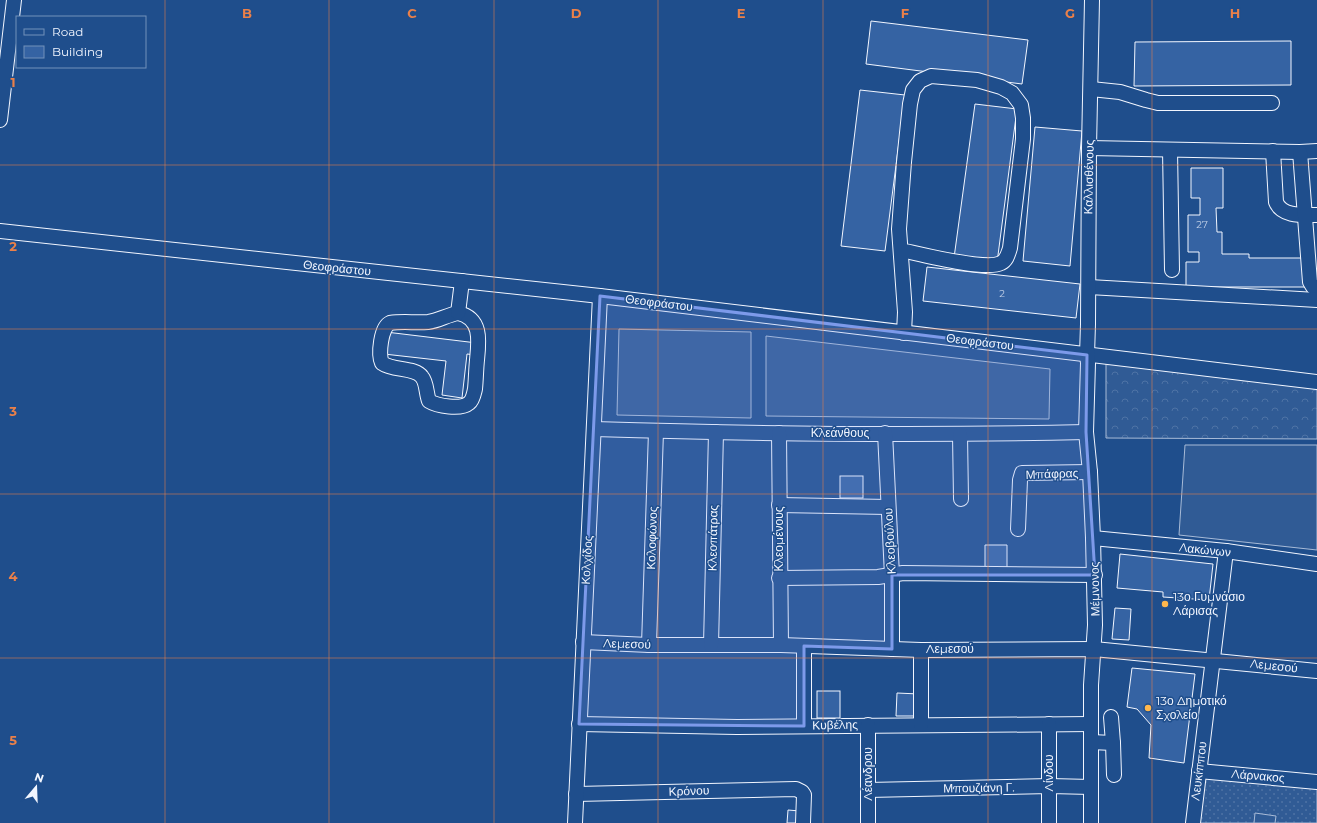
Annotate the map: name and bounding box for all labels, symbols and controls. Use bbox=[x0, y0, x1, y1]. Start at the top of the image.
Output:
text: B bbox=[242, 5, 252, 21]
text: C bbox=[407, 5, 417, 21]
text: D bbox=[571, 5, 582, 21]
text: E bbox=[737, 5, 746, 21]
text: F bbox=[901, 5, 909, 21]
text: G bbox=[1065, 5, 1075, 21]
text: H bbox=[1230, 5, 1240, 21]
legend bbox=[16, 16, 146, 68]
text: Road bbox=[52, 24, 83, 39]
text: Building bbox=[52, 44, 103, 59]
text: 1 bbox=[10, 74, 16, 90]
street label: Καλλισθένους bbox=[1080, 139, 1097, 215]
house number: 27 bbox=[1196, 218, 1208, 231]
text: 2 bbox=[9, 238, 17, 254]
street label: Θεοφράστου bbox=[302, 256, 372, 279]
house number: 2 bbox=[999, 287, 1005, 300]
street label: Θεοφράστου bbox=[624, 291, 694, 314]
street label: Θεοφράστου bbox=[945, 330, 1015, 353]
text: 3 bbox=[8, 403, 17, 419]
street label: Κλεάνθους bbox=[811, 425, 869, 440]
street label: Μπάφρας bbox=[1025, 465, 1079, 482]
street label: Κλεοπάτρας bbox=[704, 504, 721, 571]
street label: Κολοφώνος bbox=[643, 506, 660, 570]
street label: Κλεομένους bbox=[771, 506, 786, 572]
street label: Κλεοβούλου bbox=[880, 507, 899, 575]
street label: Κολχίδος bbox=[578, 535, 595, 585]
street label: Λακώνων bbox=[1178, 539, 1232, 560]
street label: Μέμνονος bbox=[1087, 561, 1102, 616]
text: 4 bbox=[9, 568, 18, 584]
place label: 13ο Γυμνάσιο Λάρισας bbox=[1173, 589, 1245, 618]
marker: 13ο Γυμνάσιο Λάρισας bbox=[1160, 599, 1170, 609]
street label: Λεμεσού bbox=[603, 635, 651, 652]
street label: Λεμεσού bbox=[926, 641, 974, 656]
street label: Λεμεσού bbox=[1249, 656, 1299, 675]
place label: 13ο Δημοτικό Σχολείο bbox=[1156, 693, 1227, 722]
marker: 13ο Δημοτικό Σχολείο bbox=[1143, 703, 1153, 713]
street label: Κυβέλης bbox=[812, 717, 858, 732]
text: 5 bbox=[9, 732, 17, 748]
street label: Λευκίππου bbox=[1187, 740, 1210, 801]
street label: Λέανδρου bbox=[860, 747, 875, 801]
street label: Λίνδου bbox=[1041, 755, 1056, 791]
street label: Λάρνακος bbox=[1231, 766, 1286, 785]
north arrow bbox=[16, 767, 56, 807]
text: N bbox=[33, 769, 46, 786]
street label: Μπουζιάνη Γ. bbox=[943, 779, 1015, 796]
street label: Κρόνου bbox=[668, 782, 710, 799]

